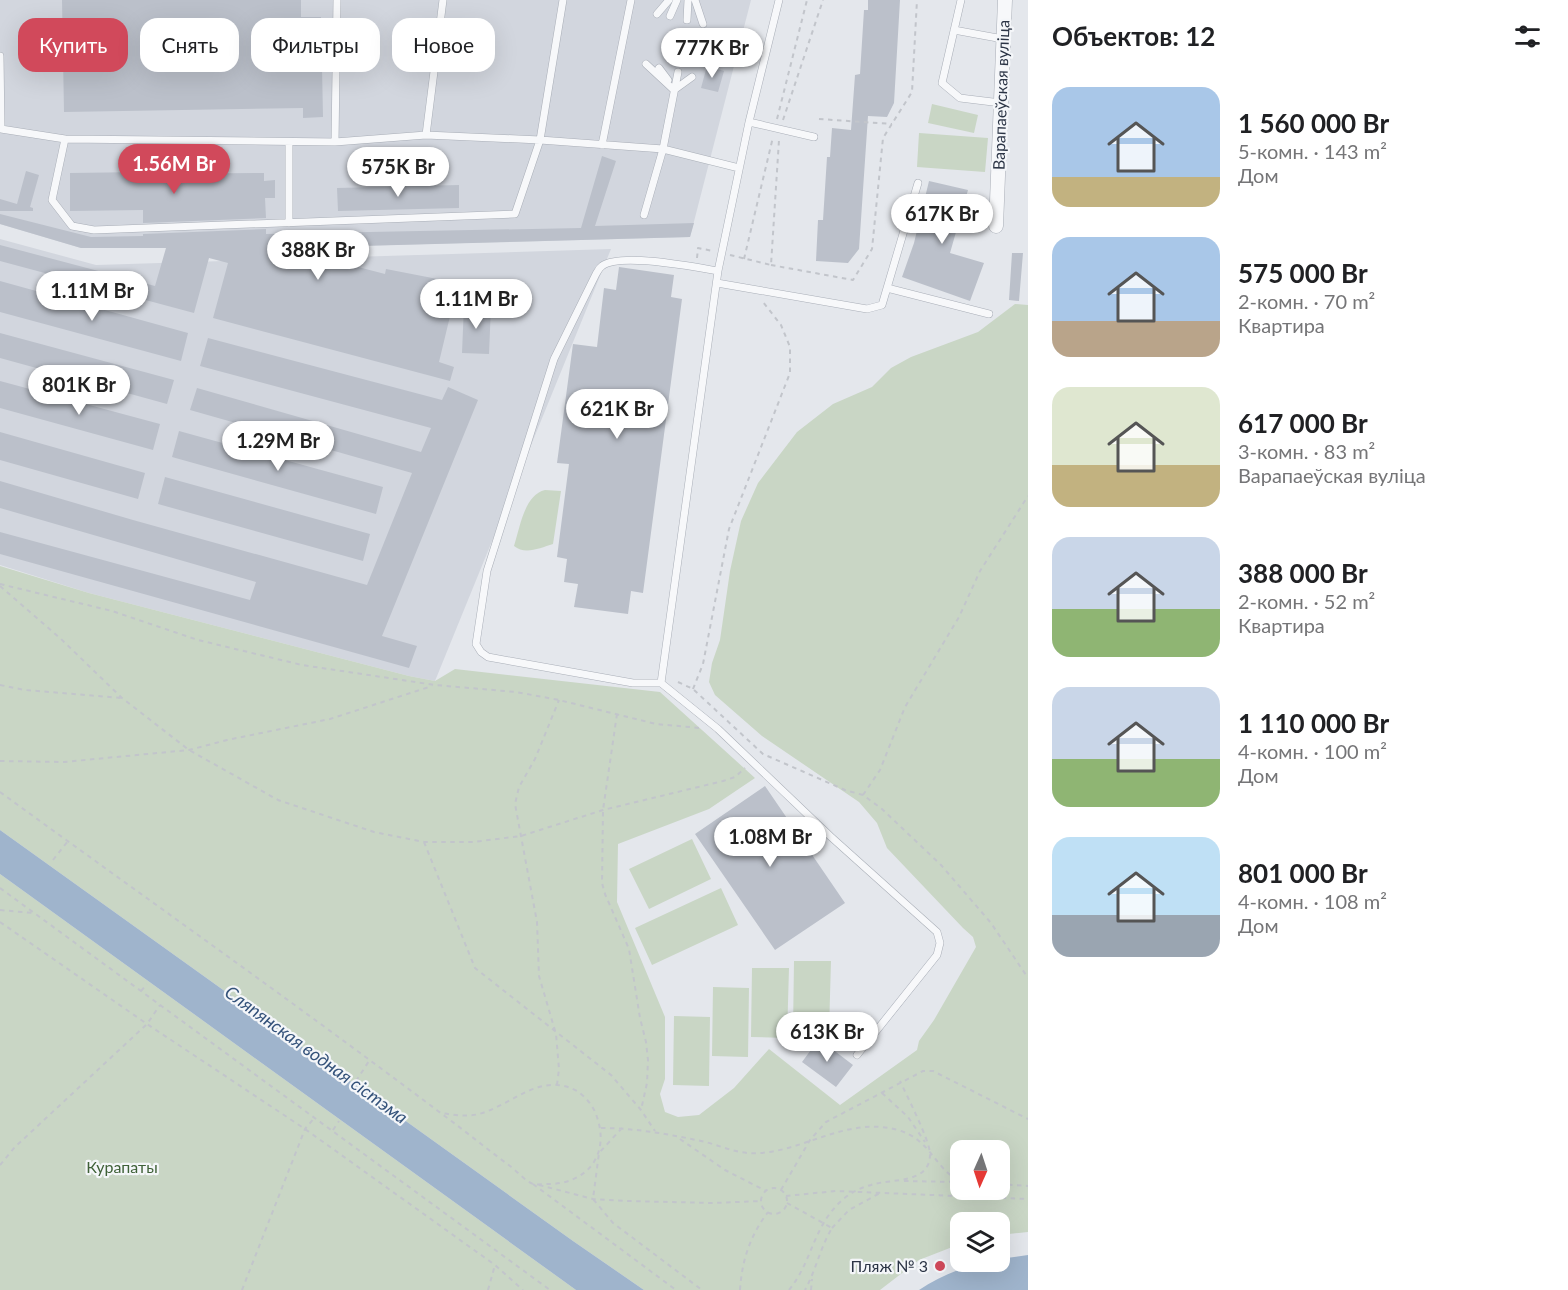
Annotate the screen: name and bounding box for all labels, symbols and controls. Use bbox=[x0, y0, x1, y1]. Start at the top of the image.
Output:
chip: Купить bbox=[18, 18, 128, 72]
chip: Снять bbox=[140, 18, 239, 72]
chip: Фильтры bbox=[251, 18, 380, 72]
chip: Новое bbox=[392, 18, 495, 72]
street label: Варапаеўская вуліца bbox=[988, 20, 1013, 170]
text: Объектов: 12 bbox=[1052, 20, 1215, 52]
icon: filters bbox=[1511, 20, 1544, 53]
pin: 777K Br bbox=[657, 28, 767, 79]
text: 777K Br bbox=[675, 35, 749, 59]
text: 1 560 000 Br bbox=[1238, 107, 1389, 139]
icon: home bbox=[1100, 111, 1172, 183]
text: 5-комн. · 143 m² bbox=[1238, 139, 1387, 163]
pin: 1.56M Br bbox=[112, 144, 236, 195]
pin: 575K Br bbox=[343, 147, 453, 198]
text: 1.56M Br bbox=[132, 151, 216, 175]
text: 575K Br bbox=[361, 154, 435, 178]
text: Дом bbox=[1238, 163, 1279, 187]
pin: 617K Br bbox=[887, 194, 997, 245]
text: 617K Br bbox=[905, 201, 979, 225]
pin: 388K Br bbox=[263, 230, 373, 281]
text: 388K Br bbox=[281, 237, 355, 261]
text: 575 000 Br bbox=[1238, 257, 1368, 289]
icon: home bbox=[1100, 261, 1172, 333]
pin: 1.11M Br bbox=[30, 271, 154, 322]
text: 1.11M Br bbox=[50, 278, 134, 302]
pin: 1.11M Br bbox=[414, 279, 538, 330]
text: 1.11M Br bbox=[434, 286, 518, 310]
text: 2-комн. · 70 m² bbox=[1238, 289, 1375, 313]
text: Квартира bbox=[1238, 313, 1325, 337]
pin: 801K Br bbox=[24, 365, 134, 416]
text: 801K Br bbox=[42, 372, 116, 396]
pin: 621K Br bbox=[562, 389, 672, 440]
text: 621K Br bbox=[580, 396, 654, 420]
text: 617 000 Br bbox=[1238, 407, 1368, 439]
icon: home bbox=[1100, 411, 1172, 483]
pin: 1.29M Br bbox=[216, 421, 340, 472]
text: 1.29M Br bbox=[236, 428, 320, 452]
text: 3-комн. · 83 m² bbox=[1238, 439, 1375, 463]
text: Варапаеўская вуліца bbox=[1238, 463, 1426, 487]
text: 388 000 Br bbox=[1238, 557, 1368, 589]
icon: home bbox=[1100, 561, 1172, 633]
text: 2-комн. · 52 m² bbox=[1238, 589, 1375, 613]
text: Квартира bbox=[1238, 613, 1325, 637]
text: 1 110 000 Br bbox=[1238, 707, 1389, 739]
icon: home bbox=[1100, 711, 1172, 783]
text: 4-комн. · 100 m² bbox=[1238, 739, 1387, 763]
text: Дом bbox=[1238, 763, 1279, 787]
pin: 1.08M Br bbox=[708, 817, 832, 868]
text: 1.08M Br bbox=[728, 824, 812, 848]
text: 801 000 Br bbox=[1238, 857, 1368, 889]
icon: home bbox=[1100, 861, 1172, 933]
text: 4-комн. · 108 m² bbox=[1238, 889, 1387, 913]
text: Дом bbox=[1238, 913, 1279, 937]
water label: Сляпянская водная сістэма bbox=[221, 980, 412, 1128]
pin: 613K Br bbox=[772, 1012, 882, 1063]
text: 613K Br bbox=[790, 1019, 864, 1043]
north arrow bbox=[950, 1140, 1010, 1200]
map controls bbox=[950, 1140, 1010, 1272]
park label: Курапаты bbox=[86, 1157, 158, 1176]
button: layers bbox=[950, 1212, 1010, 1272]
place label: Пляж № 3 bbox=[851, 1256, 928, 1275]
marker: Пляж № 3 bbox=[933, 1259, 947, 1273]

